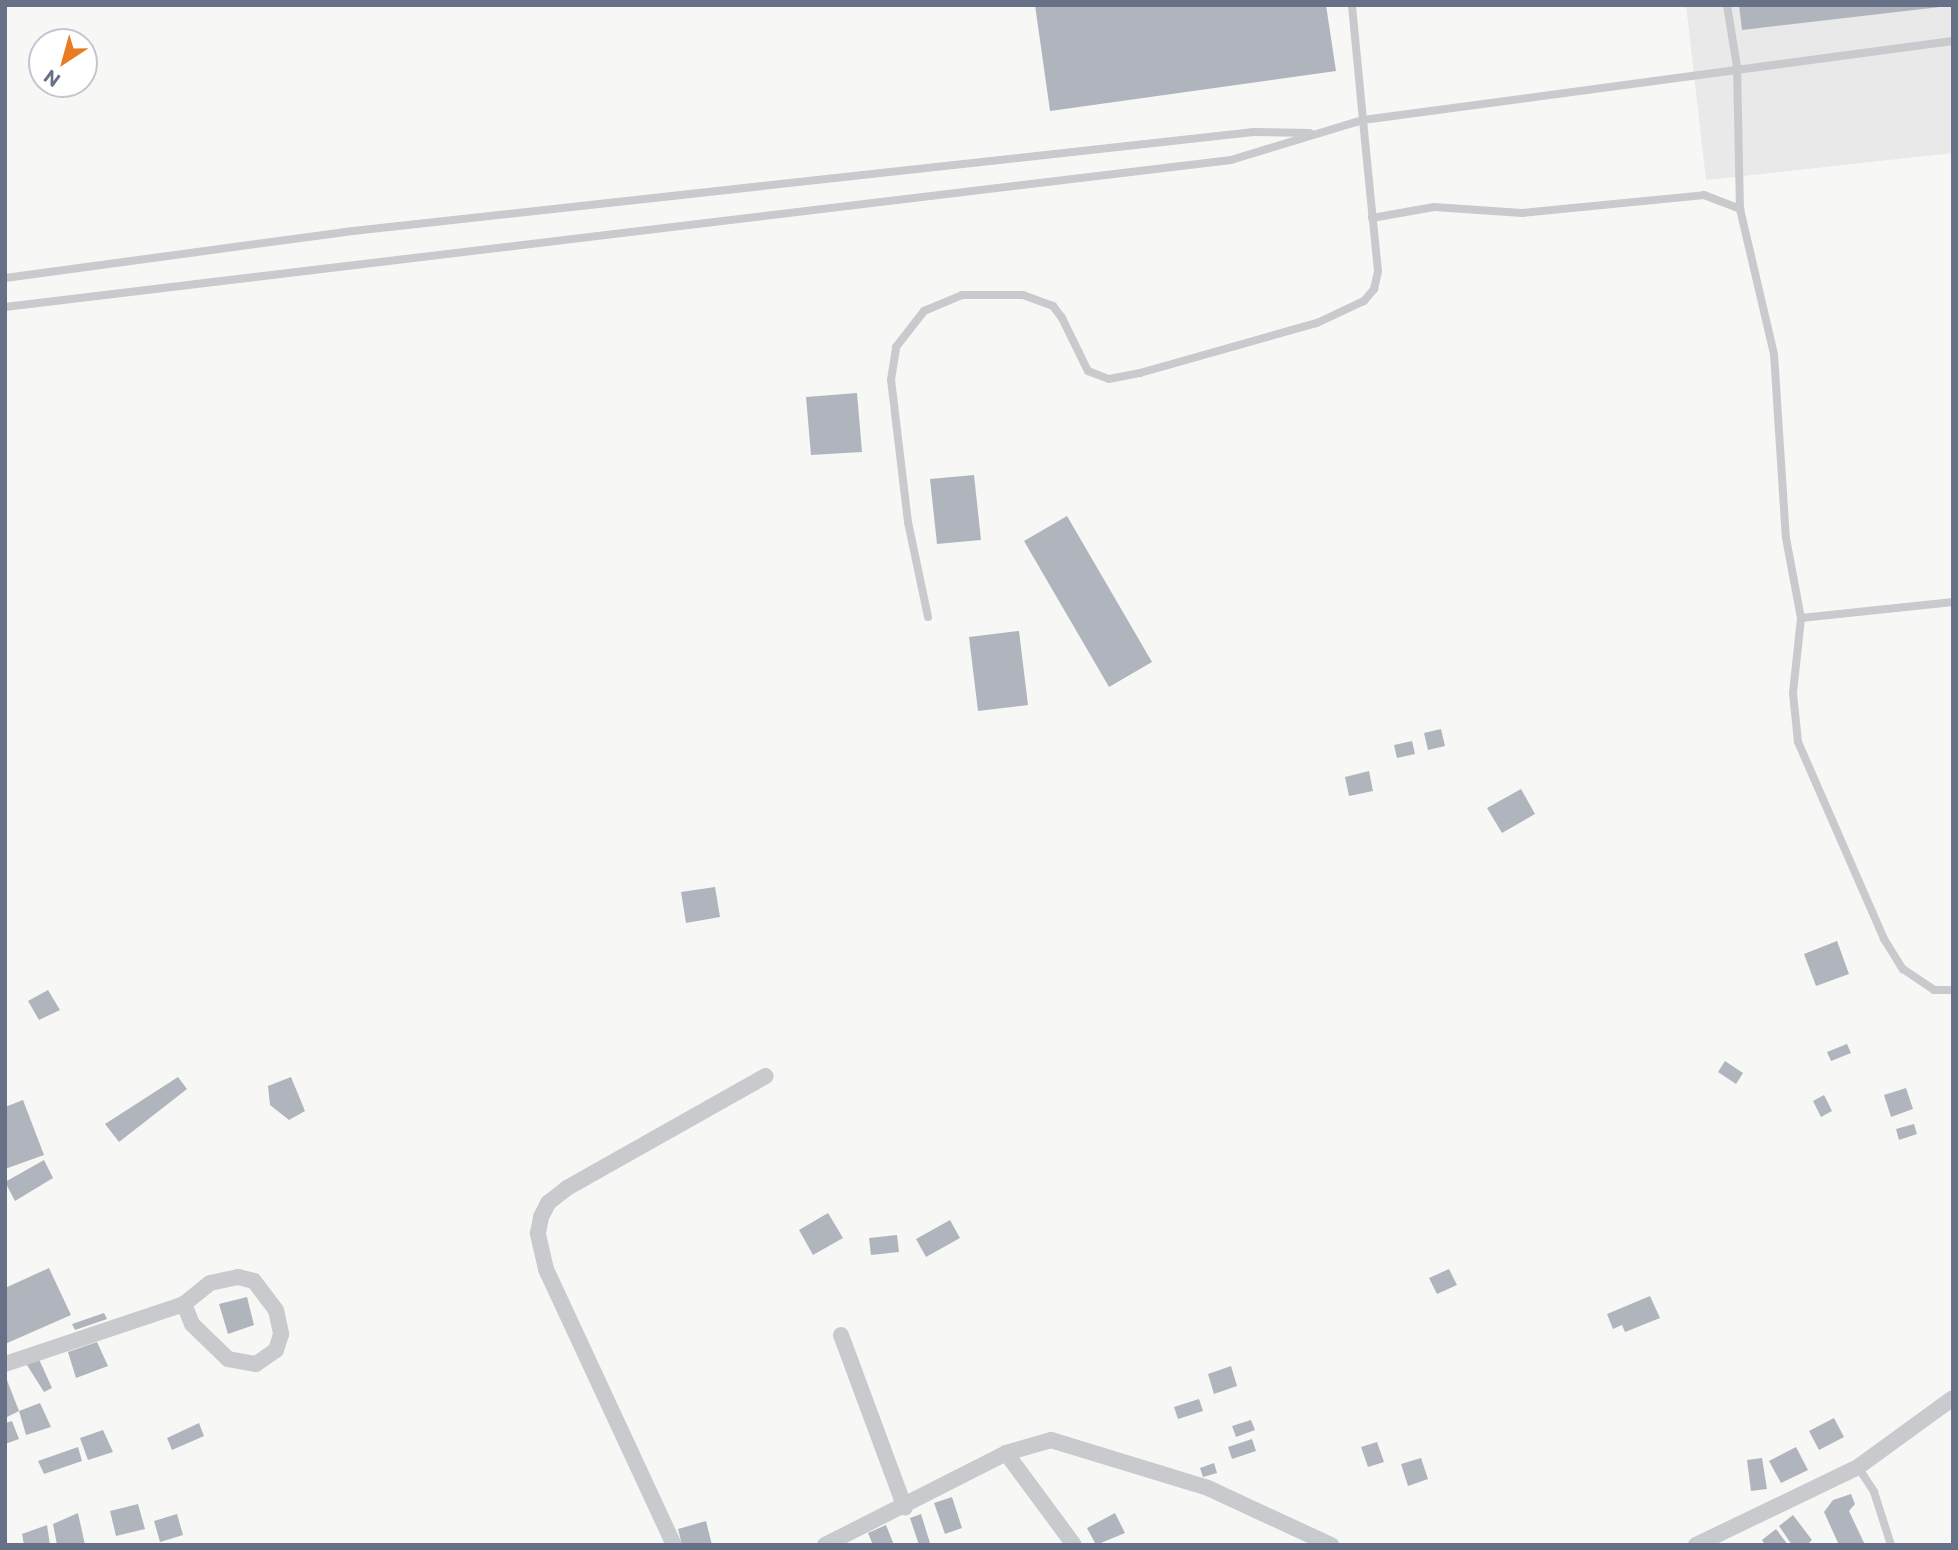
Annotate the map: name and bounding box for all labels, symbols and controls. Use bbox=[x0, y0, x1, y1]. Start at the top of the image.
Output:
north arrow bbox=[28, 28, 98, 98]
text: N bbox=[39, 65, 64, 92]

